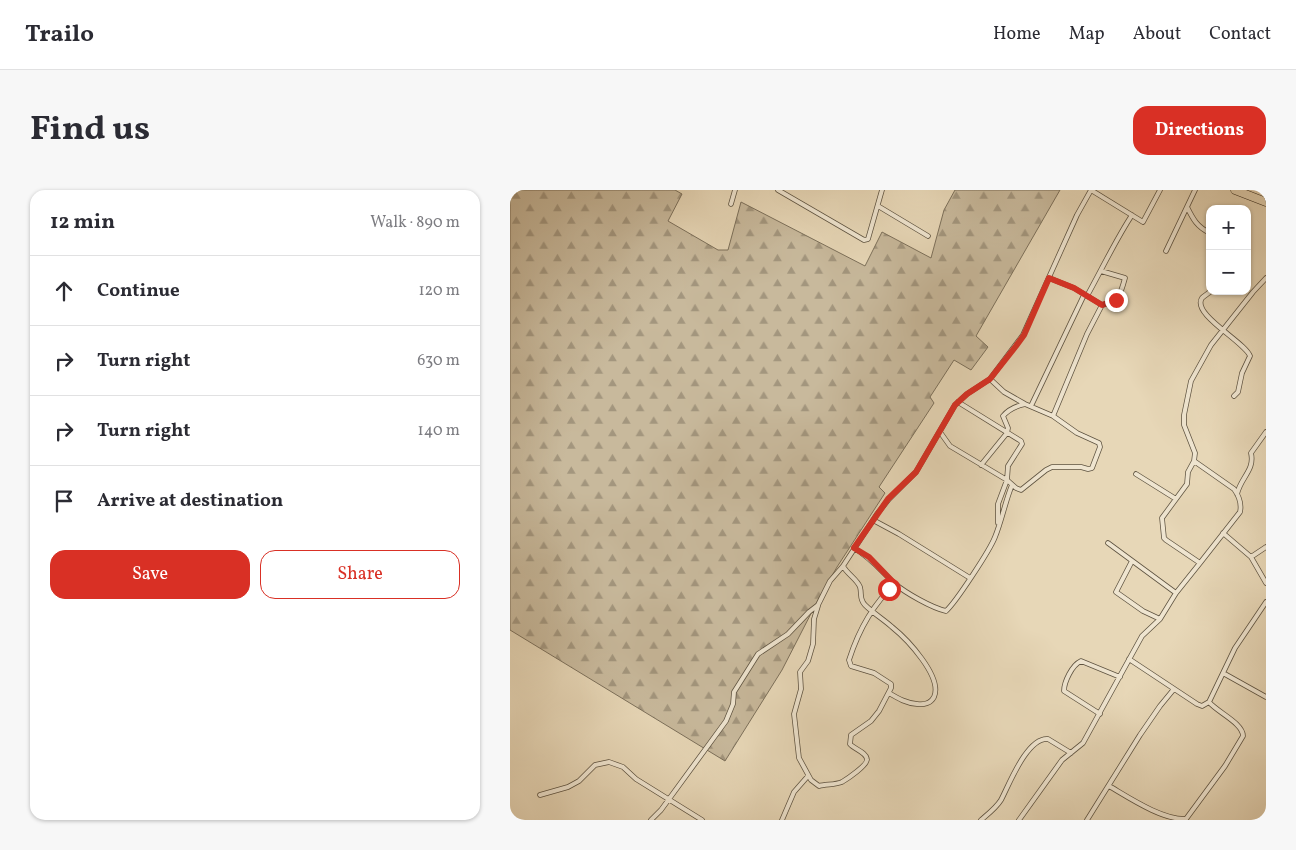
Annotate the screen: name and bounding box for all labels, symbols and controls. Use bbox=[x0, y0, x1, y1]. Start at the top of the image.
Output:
text: Trailo bbox=[25, 18, 94, 52]
text: Home bbox=[993, 22, 1041, 47]
text: Map bbox=[1069, 22, 1105, 47]
text: About bbox=[1133, 22, 1181, 47]
text: Contact bbox=[1209, 22, 1271, 47]
text: Find us bbox=[30, 106, 150, 154]
button: Directions bbox=[1133, 106, 1266, 155]
map controls bbox=[1206, 205, 1251, 295]
button: + bbox=[1206, 205, 1251, 250]
text: 12 min bbox=[50, 208, 115, 237]
text: Walk · 890 m bbox=[370, 212, 460, 234]
button: − bbox=[1206, 250, 1251, 295]
icon: ahead bbox=[50, 277, 78, 305]
text: Continue bbox=[97, 278, 180, 304]
text: 120 m bbox=[418, 280, 460, 302]
route end bbox=[1105, 289, 1128, 312]
icon: right bbox=[50, 347, 78, 375]
text: Turn right bbox=[97, 348, 190, 374]
text: 630 m bbox=[417, 350, 460, 372]
icon: right bbox=[50, 417, 78, 445]
text: Turn right bbox=[97, 418, 190, 444]
text: 140 m bbox=[418, 420, 460, 442]
icon: arrive bbox=[50, 487, 78, 515]
text: Arrive at destination bbox=[97, 488, 283, 514]
button: Save bbox=[50, 550, 250, 599]
button: Share bbox=[260, 550, 460, 599]
route start bbox=[878, 578, 901, 601]

